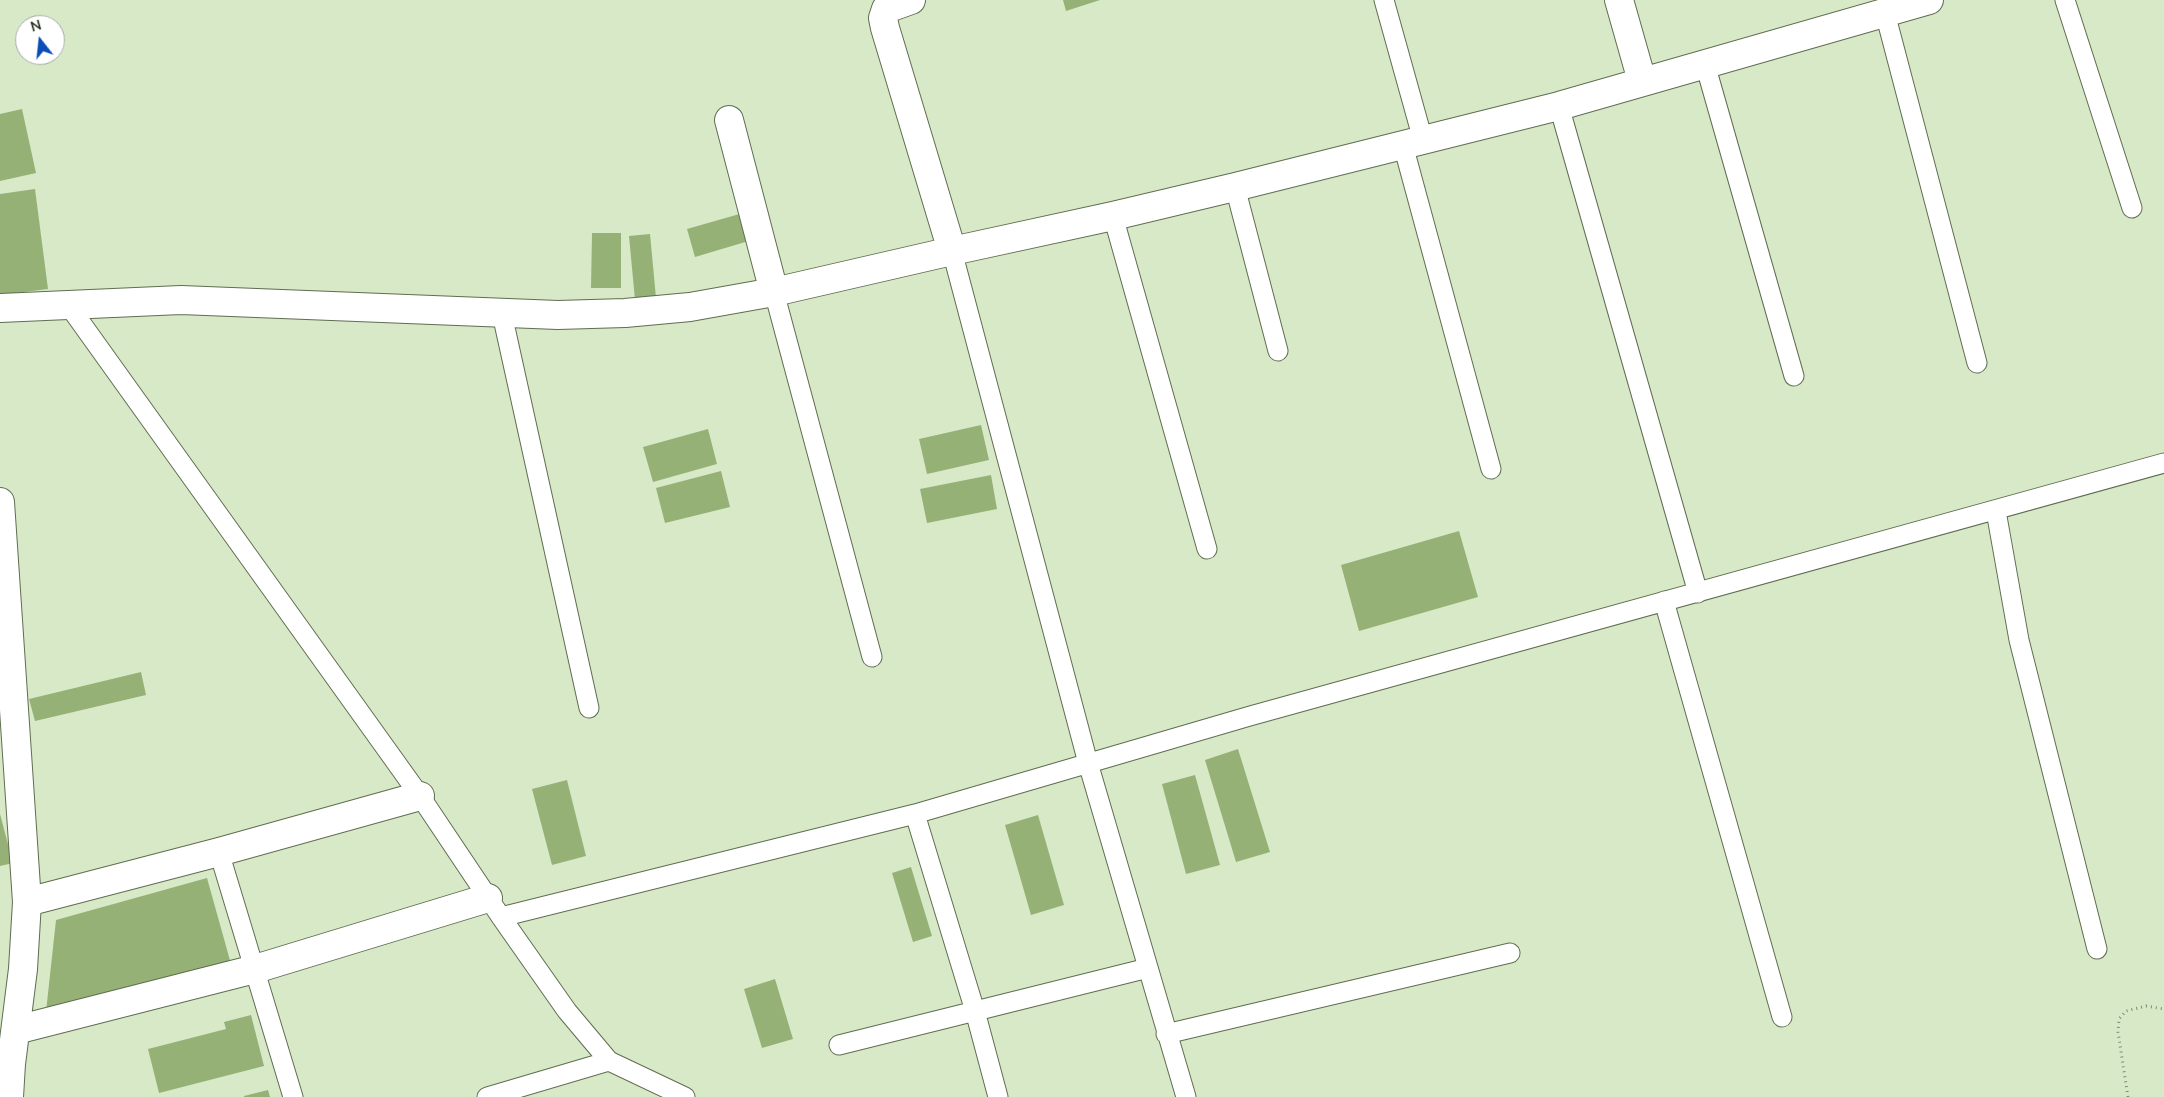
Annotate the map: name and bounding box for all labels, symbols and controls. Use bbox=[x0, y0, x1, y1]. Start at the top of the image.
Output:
north arrow bbox=[15, 15, 65, 65]
text: N bbox=[28, 15, 44, 37]

